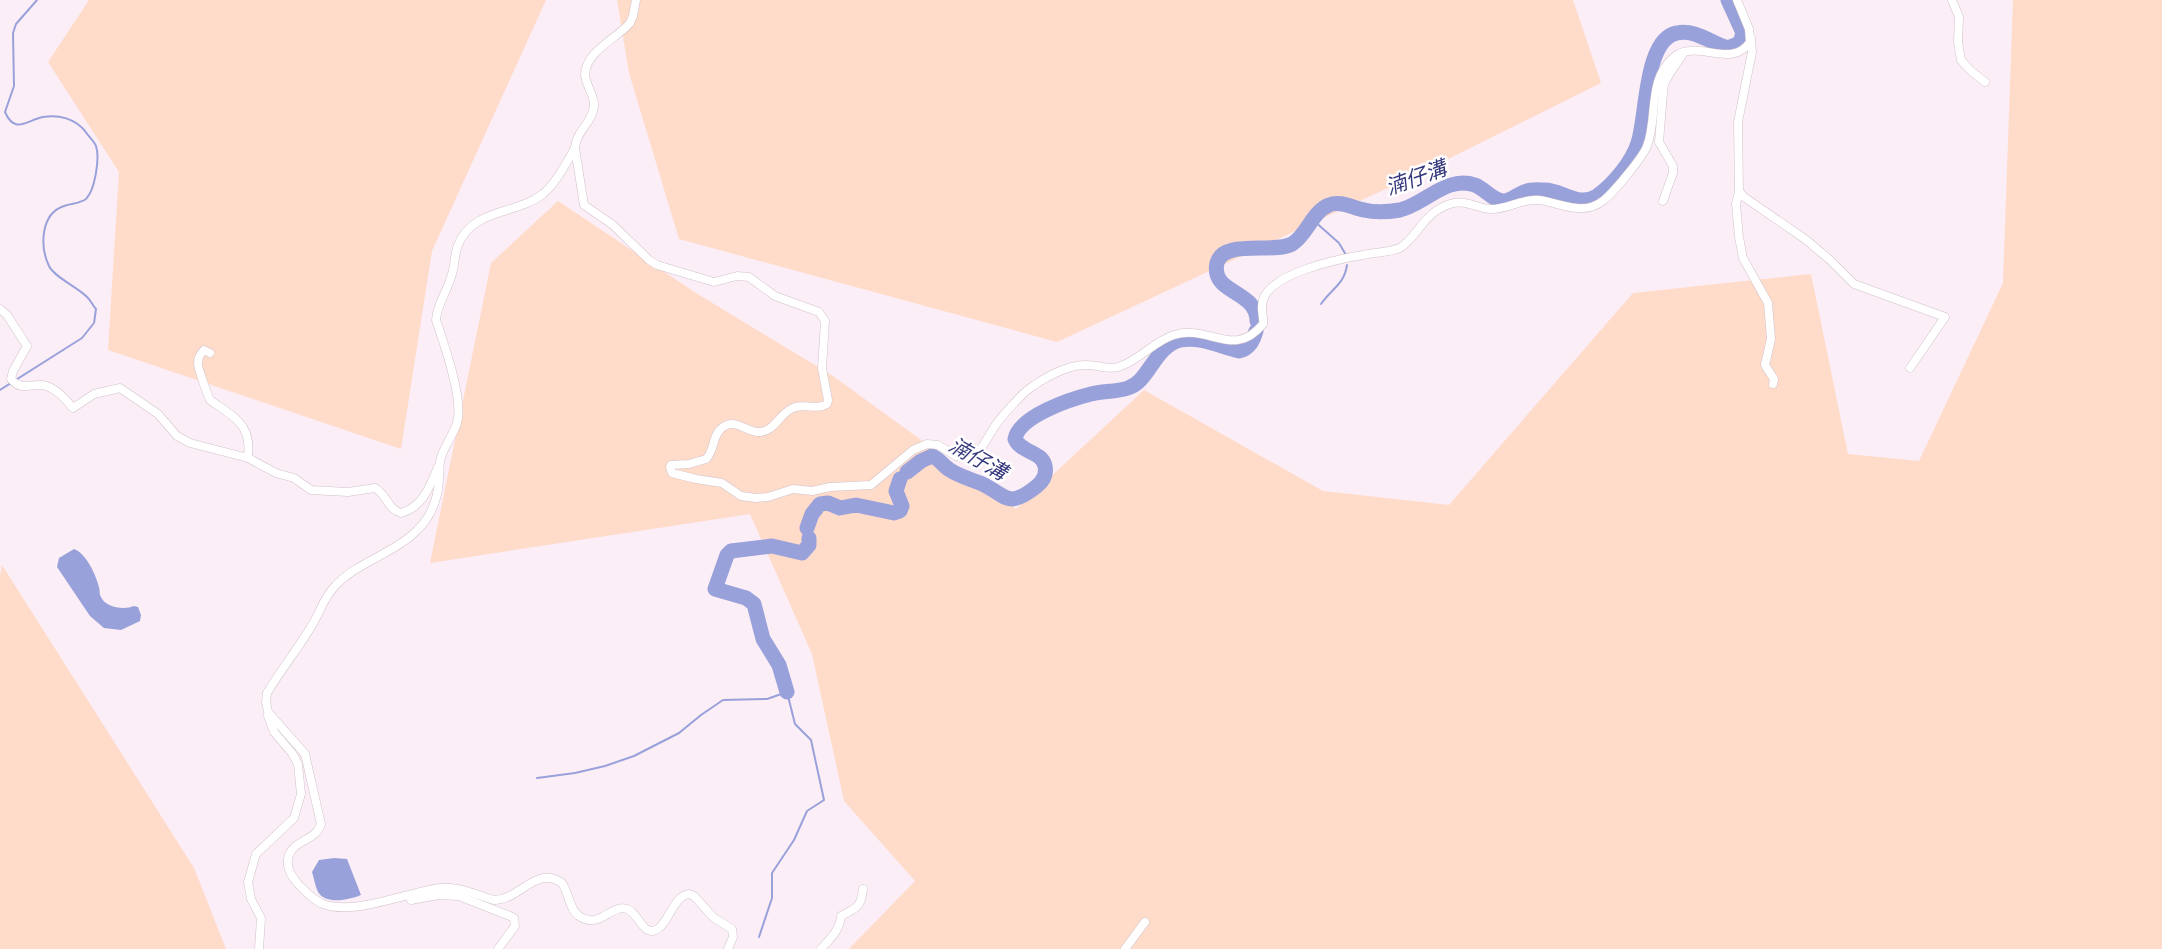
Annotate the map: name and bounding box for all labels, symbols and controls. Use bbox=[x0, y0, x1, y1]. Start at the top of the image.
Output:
water label: 湳仔溝 bbox=[1382, 154, 1453, 200]
water label: 湳仔溝 bbox=[945, 432, 1014, 487]

